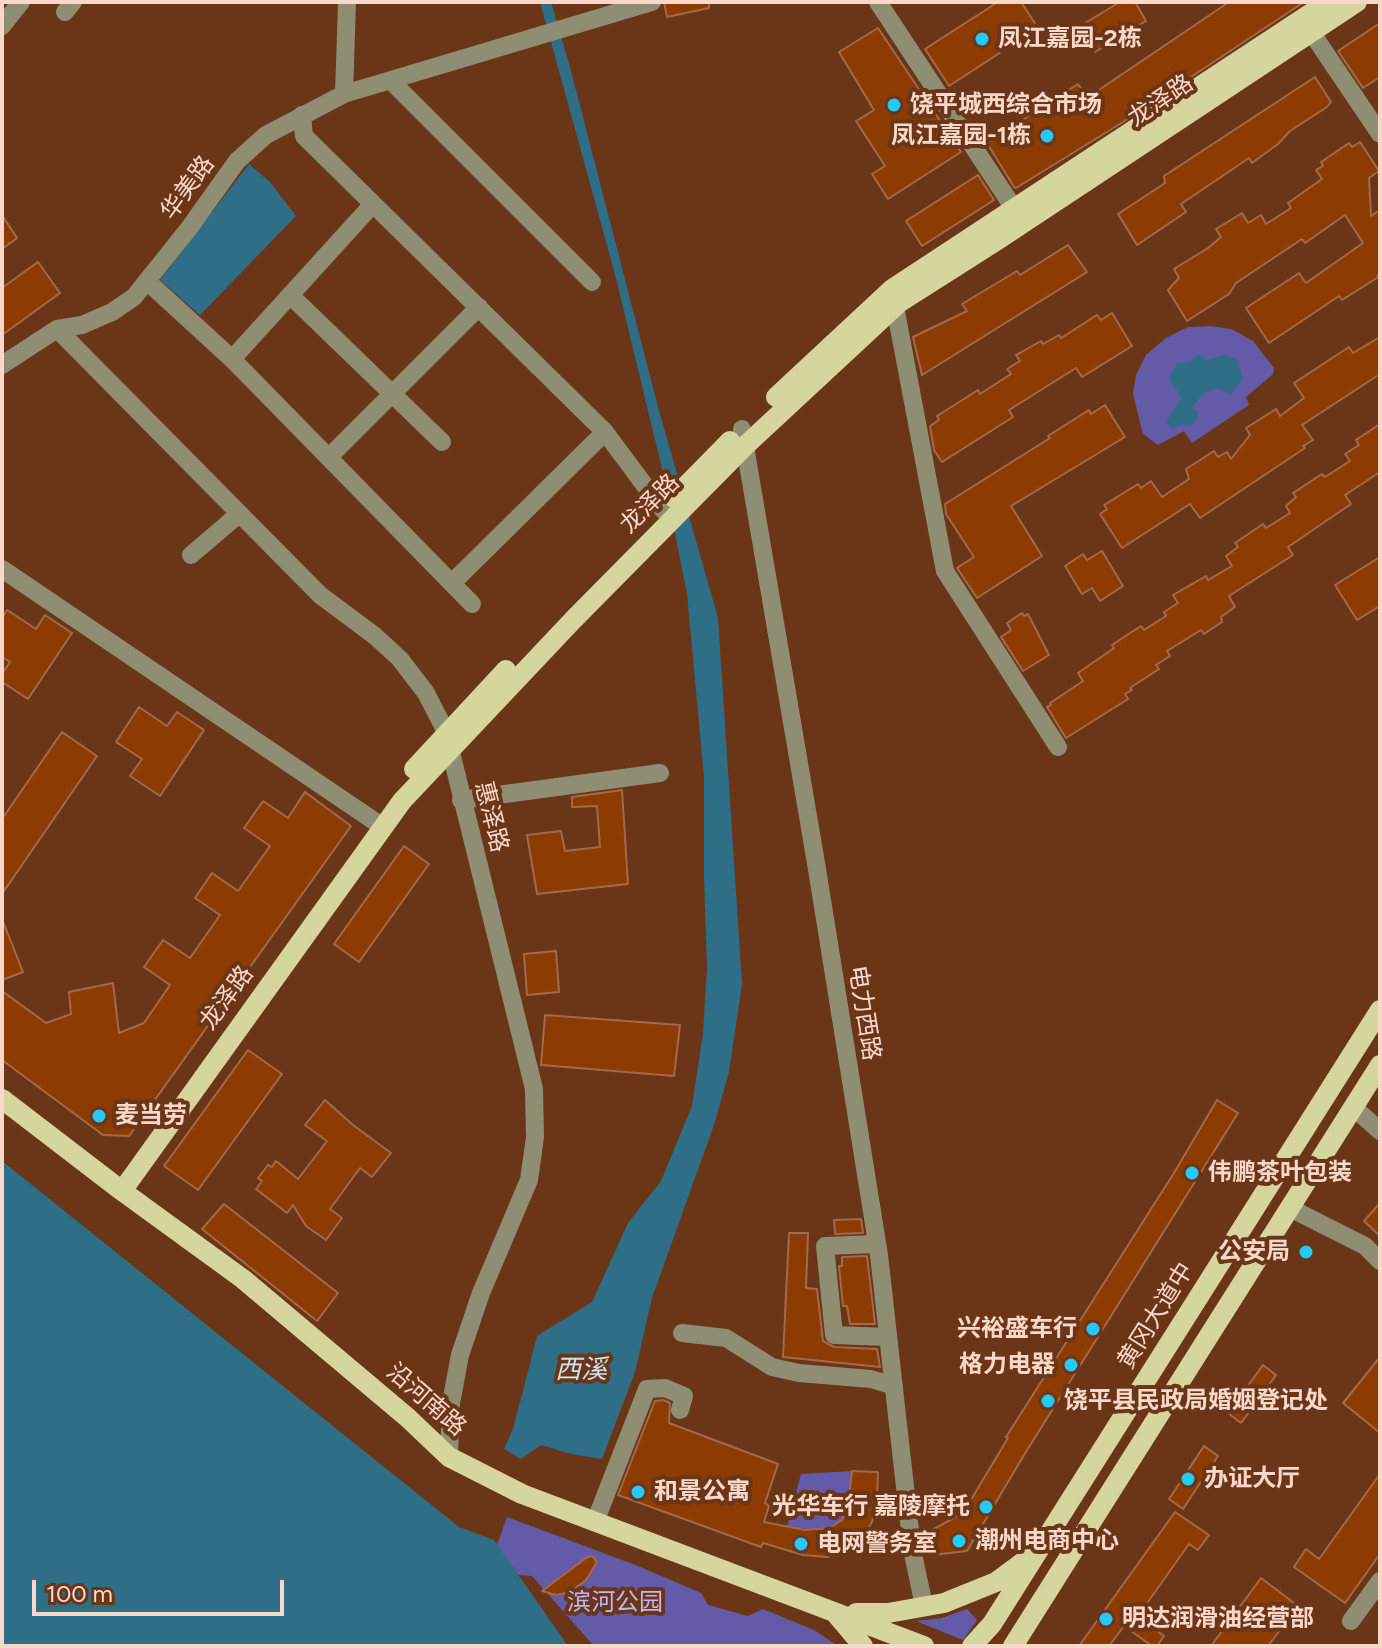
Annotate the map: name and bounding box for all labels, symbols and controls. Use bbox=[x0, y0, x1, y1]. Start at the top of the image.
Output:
place label: 凤江嘉园-2栋 bbox=[998, 25, 1142, 53]
marker: 凤江嘉园-2栋 bbox=[973, 30, 991, 48]
street label: 龙泽路 bbox=[1123, 69, 1199, 133]
place label: 饶平城西综合市场 bbox=[910, 91, 1102, 119]
marker: 饶平城西综合市场 bbox=[885, 96, 903, 114]
place label: 凤江嘉园-1栋 bbox=[891, 122, 1031, 150]
marker: 凤江嘉园-1栋 bbox=[1038, 127, 1056, 145]
street label: 华美路 bbox=[155, 150, 221, 226]
street label: 龙泽路 bbox=[614, 468, 686, 540]
street label: 惠泽路 bbox=[468, 779, 514, 855]
street label: 龙泽路 bbox=[194, 960, 260, 1036]
street label: 电力西路 bbox=[842, 963, 886, 1063]
place label: 麦当劳 bbox=[115, 1102, 187, 1130]
marker: 麦当劳 bbox=[90, 1107, 108, 1125]
place label: 伟鹏茶叶包装 bbox=[1208, 1159, 1352, 1187]
marker: 伟鹏茶叶包装 bbox=[1183, 1164, 1201, 1182]
place label: 公安局 bbox=[1218, 1238, 1290, 1266]
marker: 公安局 bbox=[1297, 1243, 1315, 1261]
street label: 黄冈大道中 bbox=[1112, 1257, 1200, 1375]
place label: 兴裕盛车行 bbox=[957, 1315, 1077, 1343]
marker: 兴裕盛车行 bbox=[1084, 1320, 1102, 1338]
place label: 格力电器 bbox=[959, 1351, 1055, 1379]
water label: 西溪 bbox=[555, 1354, 607, 1386]
marker: 格力电器 bbox=[1062, 1356, 1080, 1374]
street label: 沿河南路 bbox=[380, 1358, 472, 1442]
place label: 饶平县民政局婚姻登记处 bbox=[1064, 1387, 1328, 1415]
marker: 饶平县民政局婚姻登记处 bbox=[1039, 1392, 1057, 1410]
place label: 办证大厅 bbox=[1204, 1465, 1300, 1493]
marker: 办证大厅 bbox=[1179, 1470, 1197, 1488]
place label: 和景公寓 bbox=[654, 1478, 750, 1506]
marker: 和景公寓 bbox=[629, 1483, 647, 1501]
place label: 光华车行 嘉陵摩托 bbox=[772, 1493, 970, 1521]
marker: 光华车行 嘉陵摩托 bbox=[977, 1498, 995, 1516]
place label: 潮州电商中心 bbox=[975, 1527, 1119, 1555]
place label: 电网警务室 bbox=[817, 1530, 937, 1558]
marker: 潮州电商中心 bbox=[950, 1532, 968, 1550]
marker: 电网警务室 bbox=[792, 1535, 810, 1553]
scale bar bbox=[36, 1564, 288, 1614]
text: 100 m bbox=[46, 1579, 113, 1608]
park label: 滨河公园 bbox=[567, 1589, 663, 1617]
place label: 明达润滑油经营部 bbox=[1122, 1605, 1314, 1633]
marker: 明达润滑油经营部 bbox=[1097, 1610, 1115, 1628]

